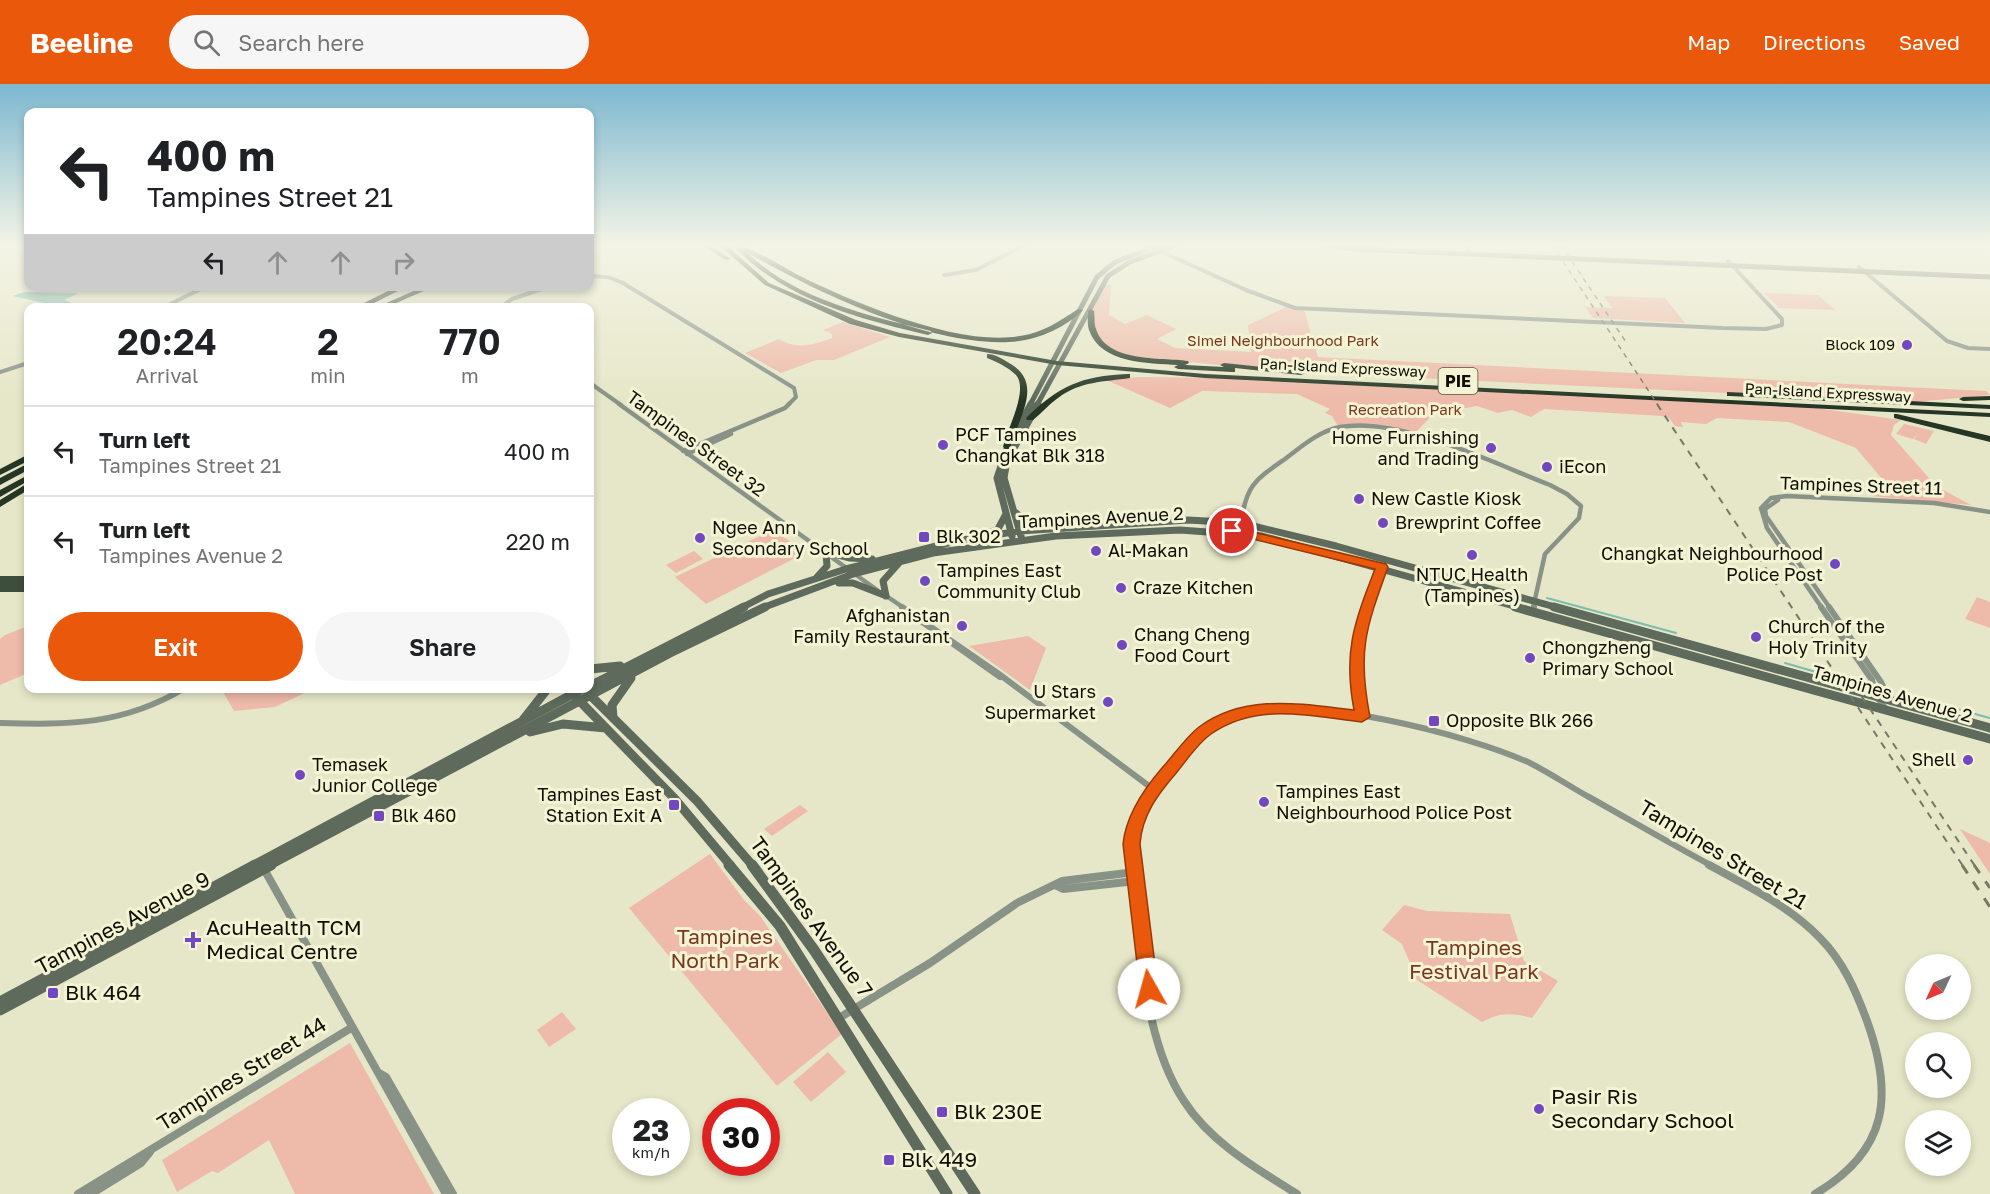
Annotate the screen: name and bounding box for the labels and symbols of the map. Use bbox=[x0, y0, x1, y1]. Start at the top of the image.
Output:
park label: Simei Neighbourhood Park bbox=[1187, 331, 1379, 349]
place label: Block 109 bbox=[1825, 335, 1895, 353]
marker: Block 109 bbox=[1900, 338, 1914, 352]
street label: Pan-Island Expressway bbox=[1259, 354, 1427, 380]
road number: PIE bbox=[1438, 368, 1478, 394]
street label: Pan-Island Expressway bbox=[1744, 379, 1912, 405]
street label: Tampines Street 32 bbox=[623, 386, 770, 501]
park label: Recreation Park bbox=[1348, 400, 1463, 418]
place label: PCF Tampines Changkat Blk 318 bbox=[955, 423, 1105, 466]
place label: Home Furnishing and Trading bbox=[1332, 426, 1479, 469]
marker: PCF Tampines Changkat Blk 318 bbox=[936, 438, 950, 452]
marker: Home Furnishing and Trading bbox=[1484, 441, 1498, 455]
place label: iEcon bbox=[1559, 455, 1606, 477]
marker: iEcon bbox=[1540, 460, 1554, 474]
street label: Tampines Street 11 bbox=[1780, 471, 1943, 499]
place label: New Castle Kiosk bbox=[1371, 487, 1521, 509]
marker: New Castle Kiosk bbox=[1352, 492, 1366, 506]
street label: Tampines Avenue 2 bbox=[1018, 502, 1184, 532]
pin bbox=[1206, 505, 1257, 556]
place label: Brewprint Coffee bbox=[1395, 511, 1541, 533]
place label: Ngee Ann Secondary School bbox=[712, 516, 869, 559]
marker: Brewprint Coffee bbox=[1376, 516, 1390, 530]
place label: Blk 302 bbox=[936, 525, 1001, 547]
marker: Blk 302 bbox=[917, 530, 931, 544]
marker: Ngee Ann Secondary School bbox=[693, 531, 707, 545]
place label: Al-Makan bbox=[1108, 539, 1188, 561]
place label: Changkat Neighbourhood Police Post bbox=[1601, 542, 1823, 585]
marker: Al-Makan bbox=[1089, 544, 1103, 558]
marker: NTUC Health (Tampines) bbox=[1465, 548, 1479, 562]
marker: Changkat Neighbourhood Police Post bbox=[1828, 557, 1842, 571]
place label: Tampines East Community Club bbox=[937, 559, 1081, 602]
place label: NTUC Health (Tampines) bbox=[1416, 563, 1528, 606]
marker: Tampines East Community Club bbox=[918, 574, 932, 588]
place label: Craze Kitchen bbox=[1133, 576, 1253, 598]
marker: Craze Kitchen bbox=[1114, 581, 1128, 595]
place label: Afghanistan Family Restaurant bbox=[793, 604, 950, 647]
place label: Church of the Holy Trinity bbox=[1768, 615, 1885, 658]
marker: Afghanistan Family Restaurant bbox=[955, 619, 969, 633]
place label: Chang Cheng Food Court bbox=[1134, 623, 1250, 666]
marker: Church of the Holy Trinity bbox=[1749, 630, 1763, 644]
place label: Chongzheng Primary School bbox=[1542, 636, 1674, 679]
marker: Chang Cheng Food Court bbox=[1115, 638, 1129, 652]
marker: Chongzheng Primary School bbox=[1523, 651, 1537, 665]
street label: Tampines Avenue 2 bbox=[1810, 660, 1975, 726]
place label: U Stars Supermarket bbox=[984, 680, 1096, 723]
marker: U Stars Supermarket bbox=[1101, 695, 1115, 709]
place label: Opposite Blk 266 bbox=[1446, 709, 1593, 731]
marker: Opposite Blk 266 bbox=[1427, 714, 1441, 728]
place label: Shell bbox=[1911, 748, 1956, 770]
place label: Temasek Junior College bbox=[312, 753, 437, 796]
marker: Shell bbox=[1961, 753, 1975, 767]
marker: Temasek Junior College bbox=[293, 768, 307, 782]
place label: Tampines East Neighbourhood Police Post bbox=[1276, 780, 1512, 823]
place label: Tampines East Station Exit A bbox=[537, 783, 662, 826]
street label: Tampines Street 21 bbox=[1635, 794, 1812, 915]
marker: Tampines East Neighbourhood Police Post bbox=[1257, 795, 1271, 809]
marker: Tampines East Station Exit A bbox=[667, 798, 681, 812]
place label: Blk 460 bbox=[391, 804, 457, 826]
marker: Blk 460 bbox=[372, 809, 386, 823]
street label: Tampines Avenue 7 bbox=[745, 831, 879, 1002]
street label: Tampines Avenue 9 bbox=[31, 865, 214, 979]
place label: AcuHealth TCM Medical Centre bbox=[206, 914, 362, 964]
park label: Tampines North Park bbox=[670, 923, 780, 973]
marker: AcuHealth TCM Medical Centre bbox=[184, 931, 202, 949]
park label: Tampines Festival Park bbox=[1409, 934, 1539, 984]
north arrow bbox=[1905, 954, 1971, 1020]
position arrow bbox=[1117, 957, 1181, 1021]
place label: Blk 464 bbox=[65, 979, 141, 1005]
marker: Blk 464 bbox=[46, 986, 60, 1000]
street label: Tampines Street 44 bbox=[152, 1011, 331, 1136]
place label: Pasir Ris Secondary School bbox=[1551, 1083, 1734, 1133]
speed limit sign: 30 bbox=[702, 1098, 780, 1176]
place label: Blk 230E bbox=[954, 1098, 1042, 1124]
marker: Pasir Ris Secondary School bbox=[1532, 1102, 1546, 1116]
marker: Blk 230E bbox=[935, 1105, 949, 1119]
place label: Blk 449 bbox=[901, 1146, 977, 1172]
marker: Blk 449 bbox=[882, 1153, 896, 1167]

